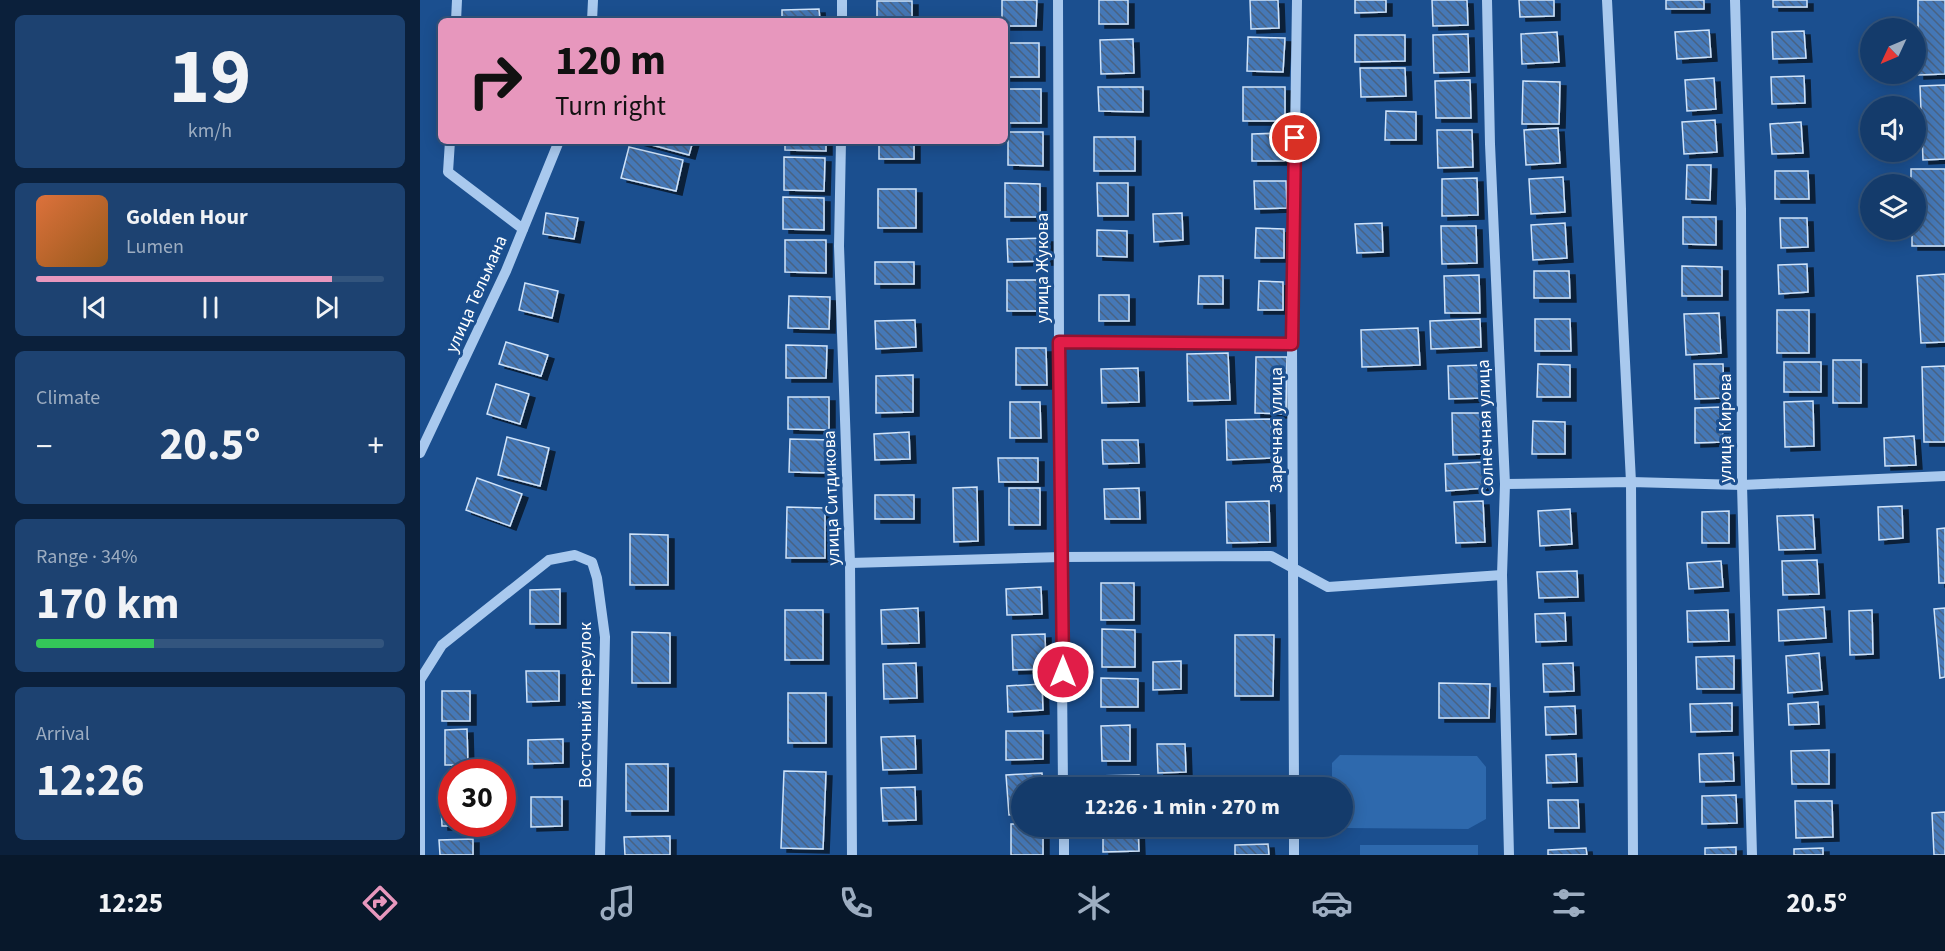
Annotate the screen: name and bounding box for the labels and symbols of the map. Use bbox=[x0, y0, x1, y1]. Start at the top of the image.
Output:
north arrow bbox=[1860, 18, 1926, 84]
pin bbox=[1269, 112, 1320, 163]
street label: улица Жукова bbox=[1030, 213, 1055, 323]
street label: улица Тельмана bbox=[439, 231, 514, 357]
street label: Солнечная улица bbox=[1471, 359, 1500, 497]
street label: Заречная улица bbox=[1264, 367, 1289, 493]
street label: улица Кирова bbox=[1713, 373, 1738, 483]
street label: улица Ситдикова bbox=[817, 430, 846, 566]
street label: Восточный переулок bbox=[573, 622, 598, 788]
position arrow bbox=[1031, 640, 1095, 704]
speed limit sign: 30 bbox=[438, 759, 516, 837]

